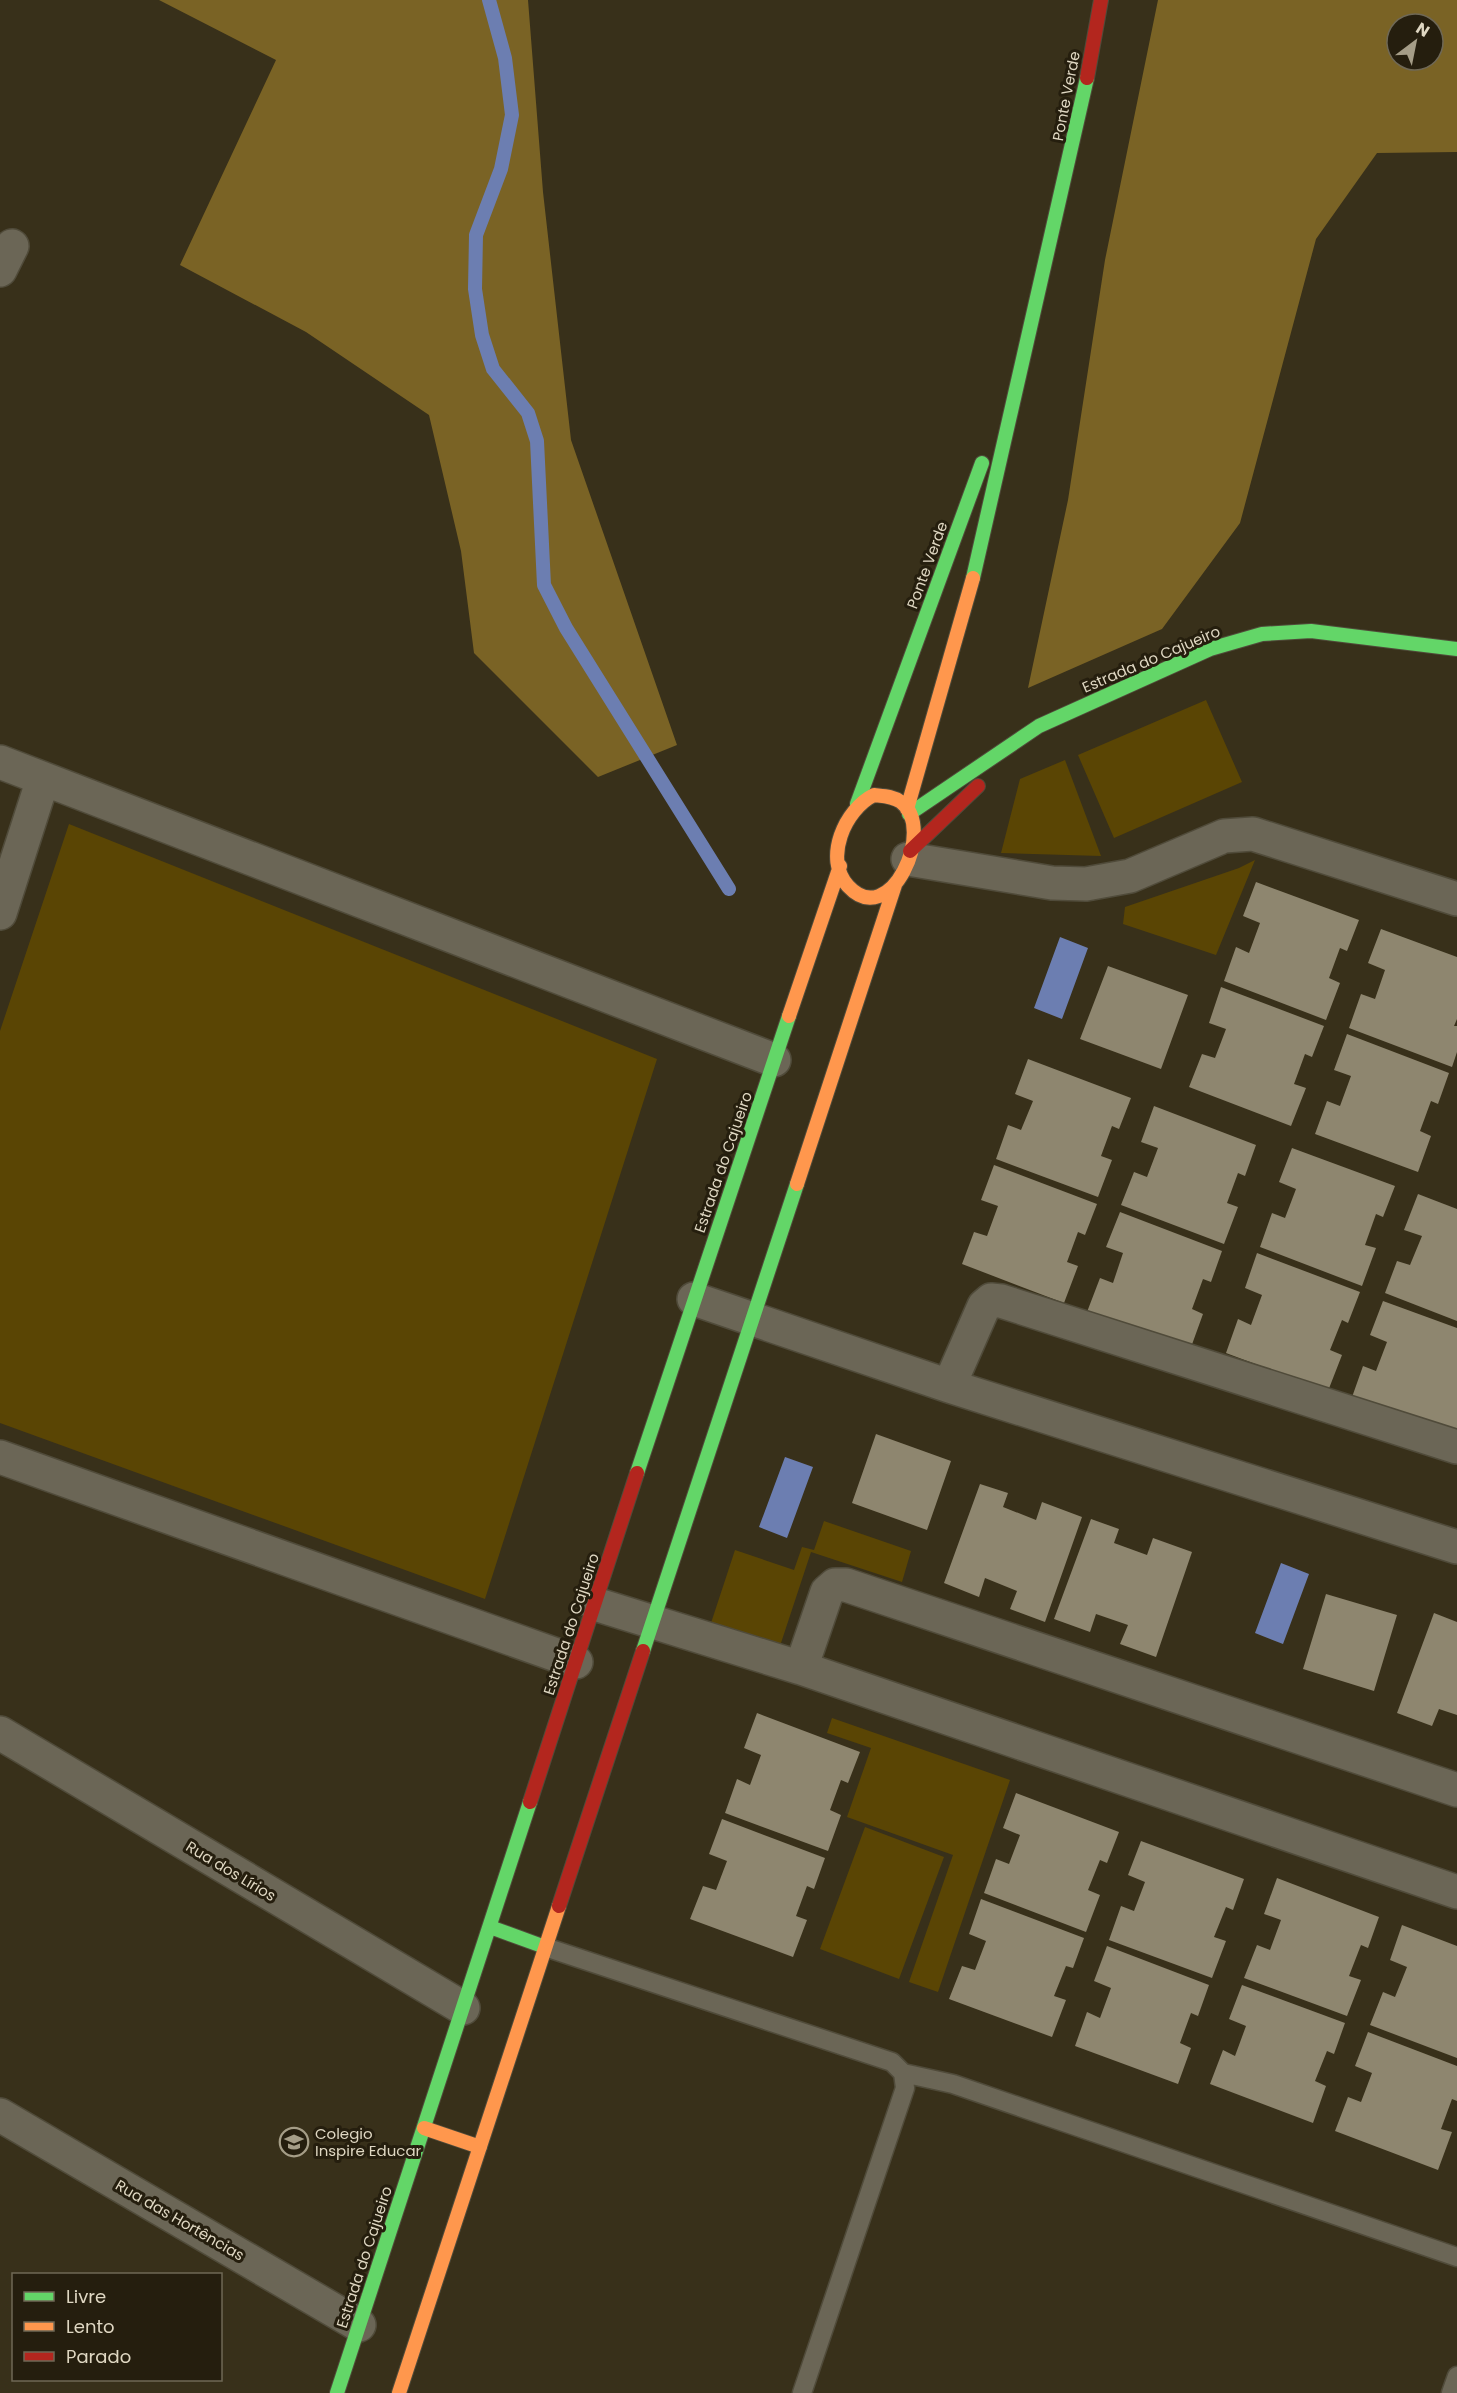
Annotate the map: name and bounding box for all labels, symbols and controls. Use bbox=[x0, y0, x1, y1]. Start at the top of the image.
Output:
north arrow bbox=[1385, 12, 1445, 72]
text: N bbox=[1411, 17, 1434, 43]
street label: Ponte Verde bbox=[1047, 49, 1085, 143]
street label: Ponte Verde bbox=[902, 519, 952, 611]
street label: Estrada do Cajueiro bbox=[1079, 620, 1223, 698]
street label: Estrada do Cajueiro bbox=[689, 1089, 757, 1235]
street label: Estrada do Cajueiro bbox=[538, 1550, 604, 1698]
street label: Rua dos Lírios bbox=[182, 1836, 280, 1906]
place label: Colegio Inspire Educar bbox=[315, 2123, 422, 2161]
school or university icon: Colegio Inspire Educar bbox=[278, 2126, 310, 2158]
street label: Rua das Hortências bbox=[112, 2174, 248, 2266]
street label: Estrada do Cajueiro bbox=[331, 2183, 397, 2331]
legend bbox=[12, 2273, 222, 2381]
text: Livre bbox=[66, 2284, 106, 2309]
text: Lento bbox=[66, 2314, 115, 2339]
text: Parado bbox=[66, 2344, 131, 2369]

